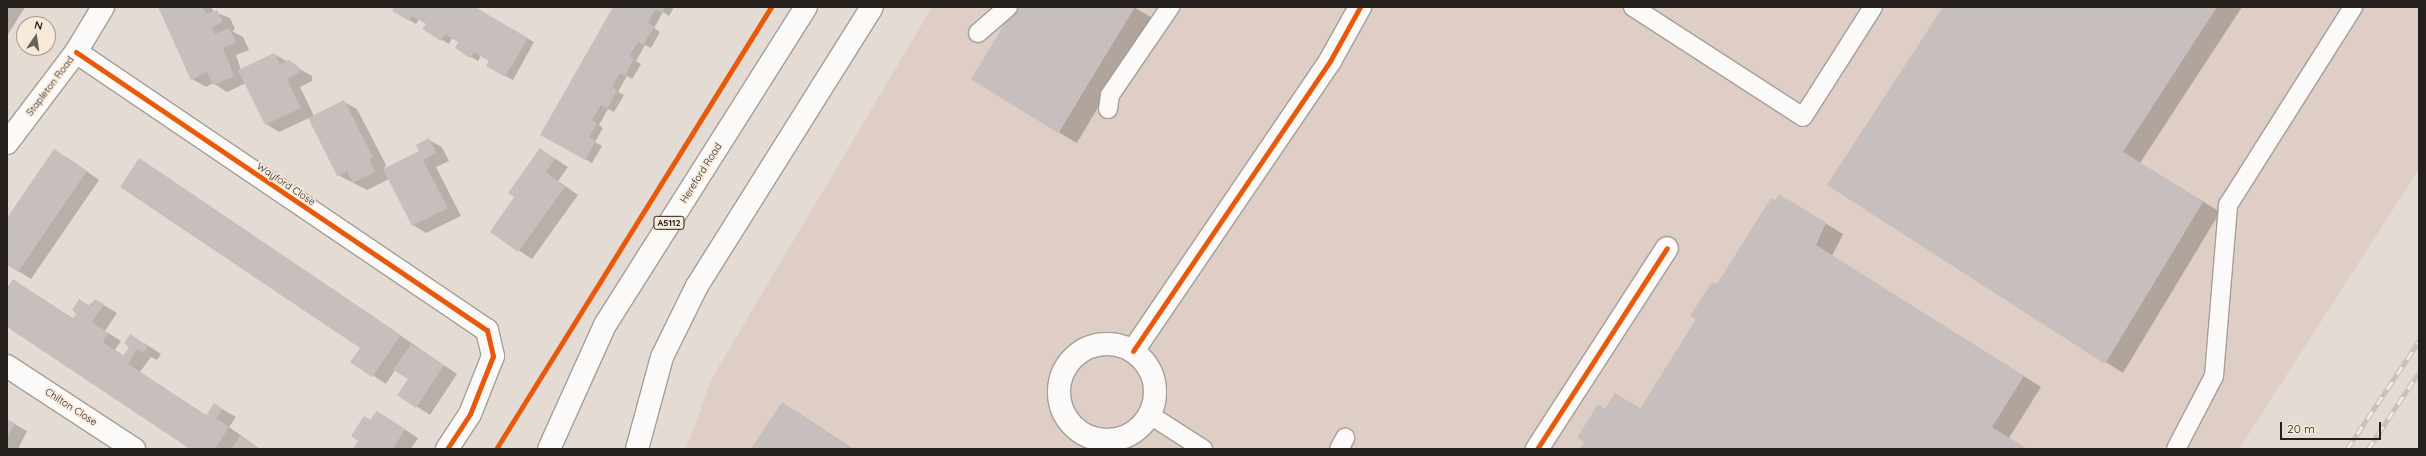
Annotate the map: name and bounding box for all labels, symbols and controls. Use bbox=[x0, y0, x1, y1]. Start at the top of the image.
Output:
north arrow bbox=[16, 16, 56, 56]
text: N bbox=[33, 18, 44, 33]
street label: Stapleton Road bbox=[24, 54, 76, 118]
street label: Hereford Road bbox=[678, 141, 724, 205]
street label: Wayford Close bbox=[254, 160, 318, 208]
road number: A5112 bbox=[653, 216, 685, 230]
street label: Chilton Close bbox=[43, 386, 99, 428]
scale bar bbox=[2282, 414, 2383, 440]
text: 20 m bbox=[2287, 421, 2315, 436]

